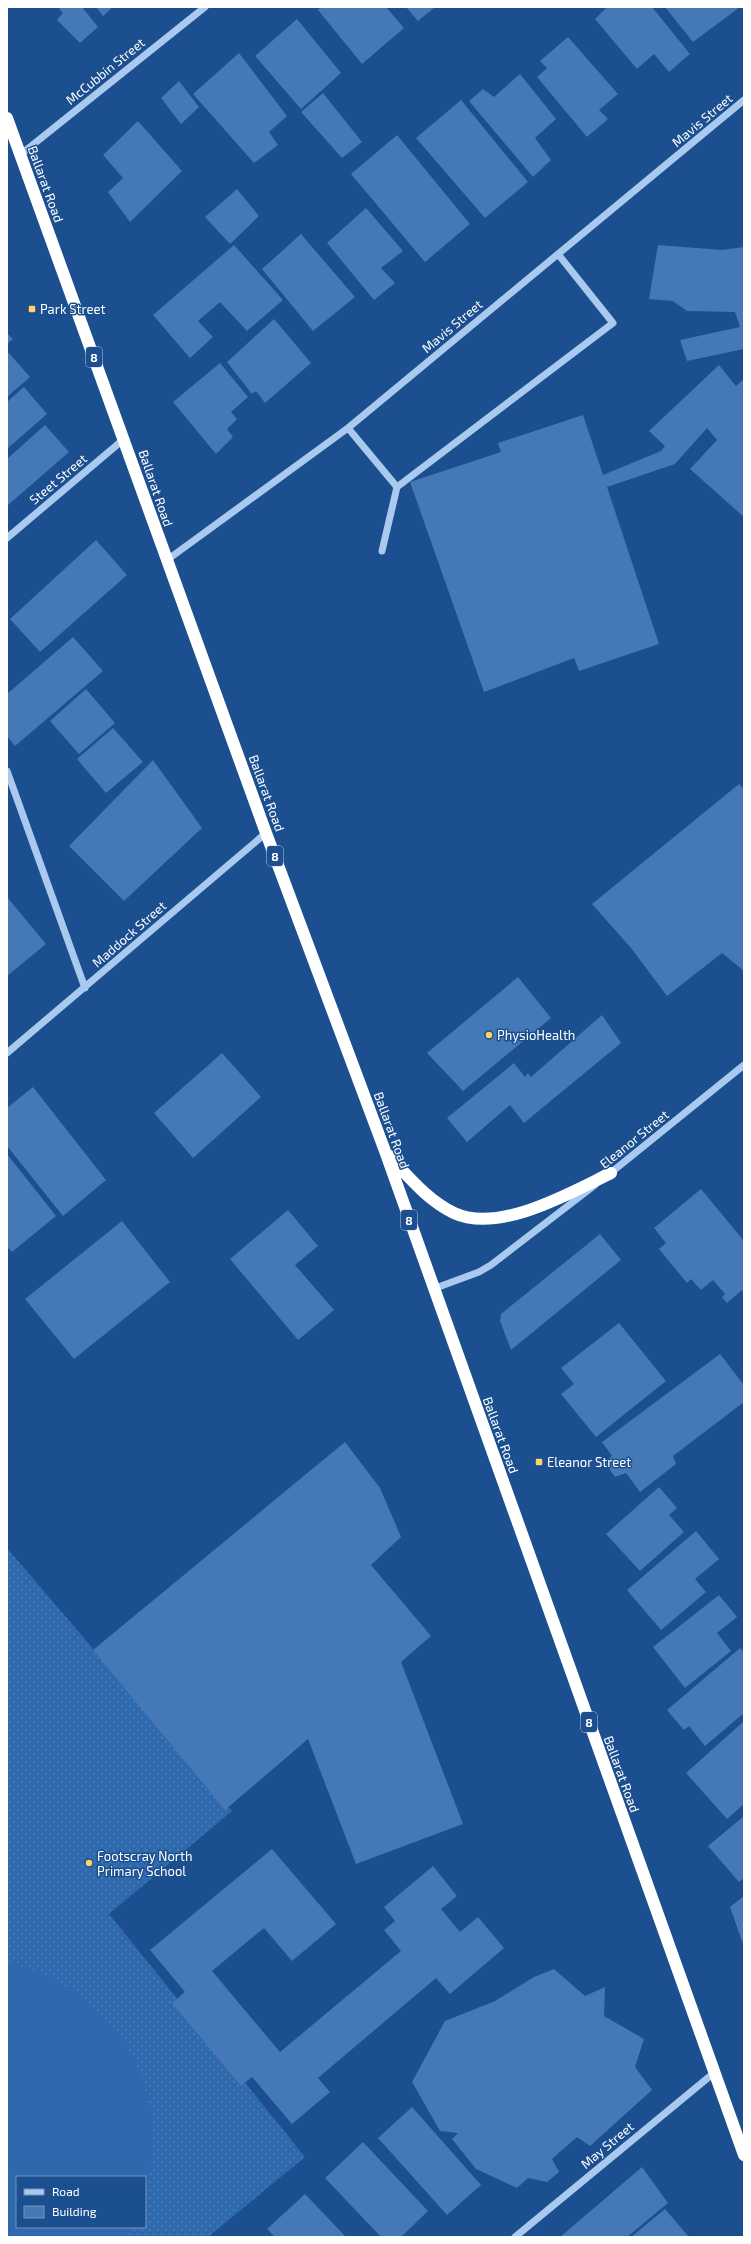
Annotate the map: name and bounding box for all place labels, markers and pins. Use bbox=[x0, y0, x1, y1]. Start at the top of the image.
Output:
place label: Park Street bbox=[40, 301, 106, 317]
marker: Park Street bbox=[27, 304, 37, 314]
place label: PhysioHealth bbox=[497, 1027, 575, 1043]
marker: PhysioHealth bbox=[484, 1030, 494, 1040]
place label: Eleanor Street bbox=[547, 1454, 631, 1470]
marker: Eleanor Street bbox=[534, 1457, 544, 1467]
place label: Footscray North Primary School bbox=[97, 1848, 193, 1879]
marker: Footscray North Primary School bbox=[84, 1858, 94, 1868]

